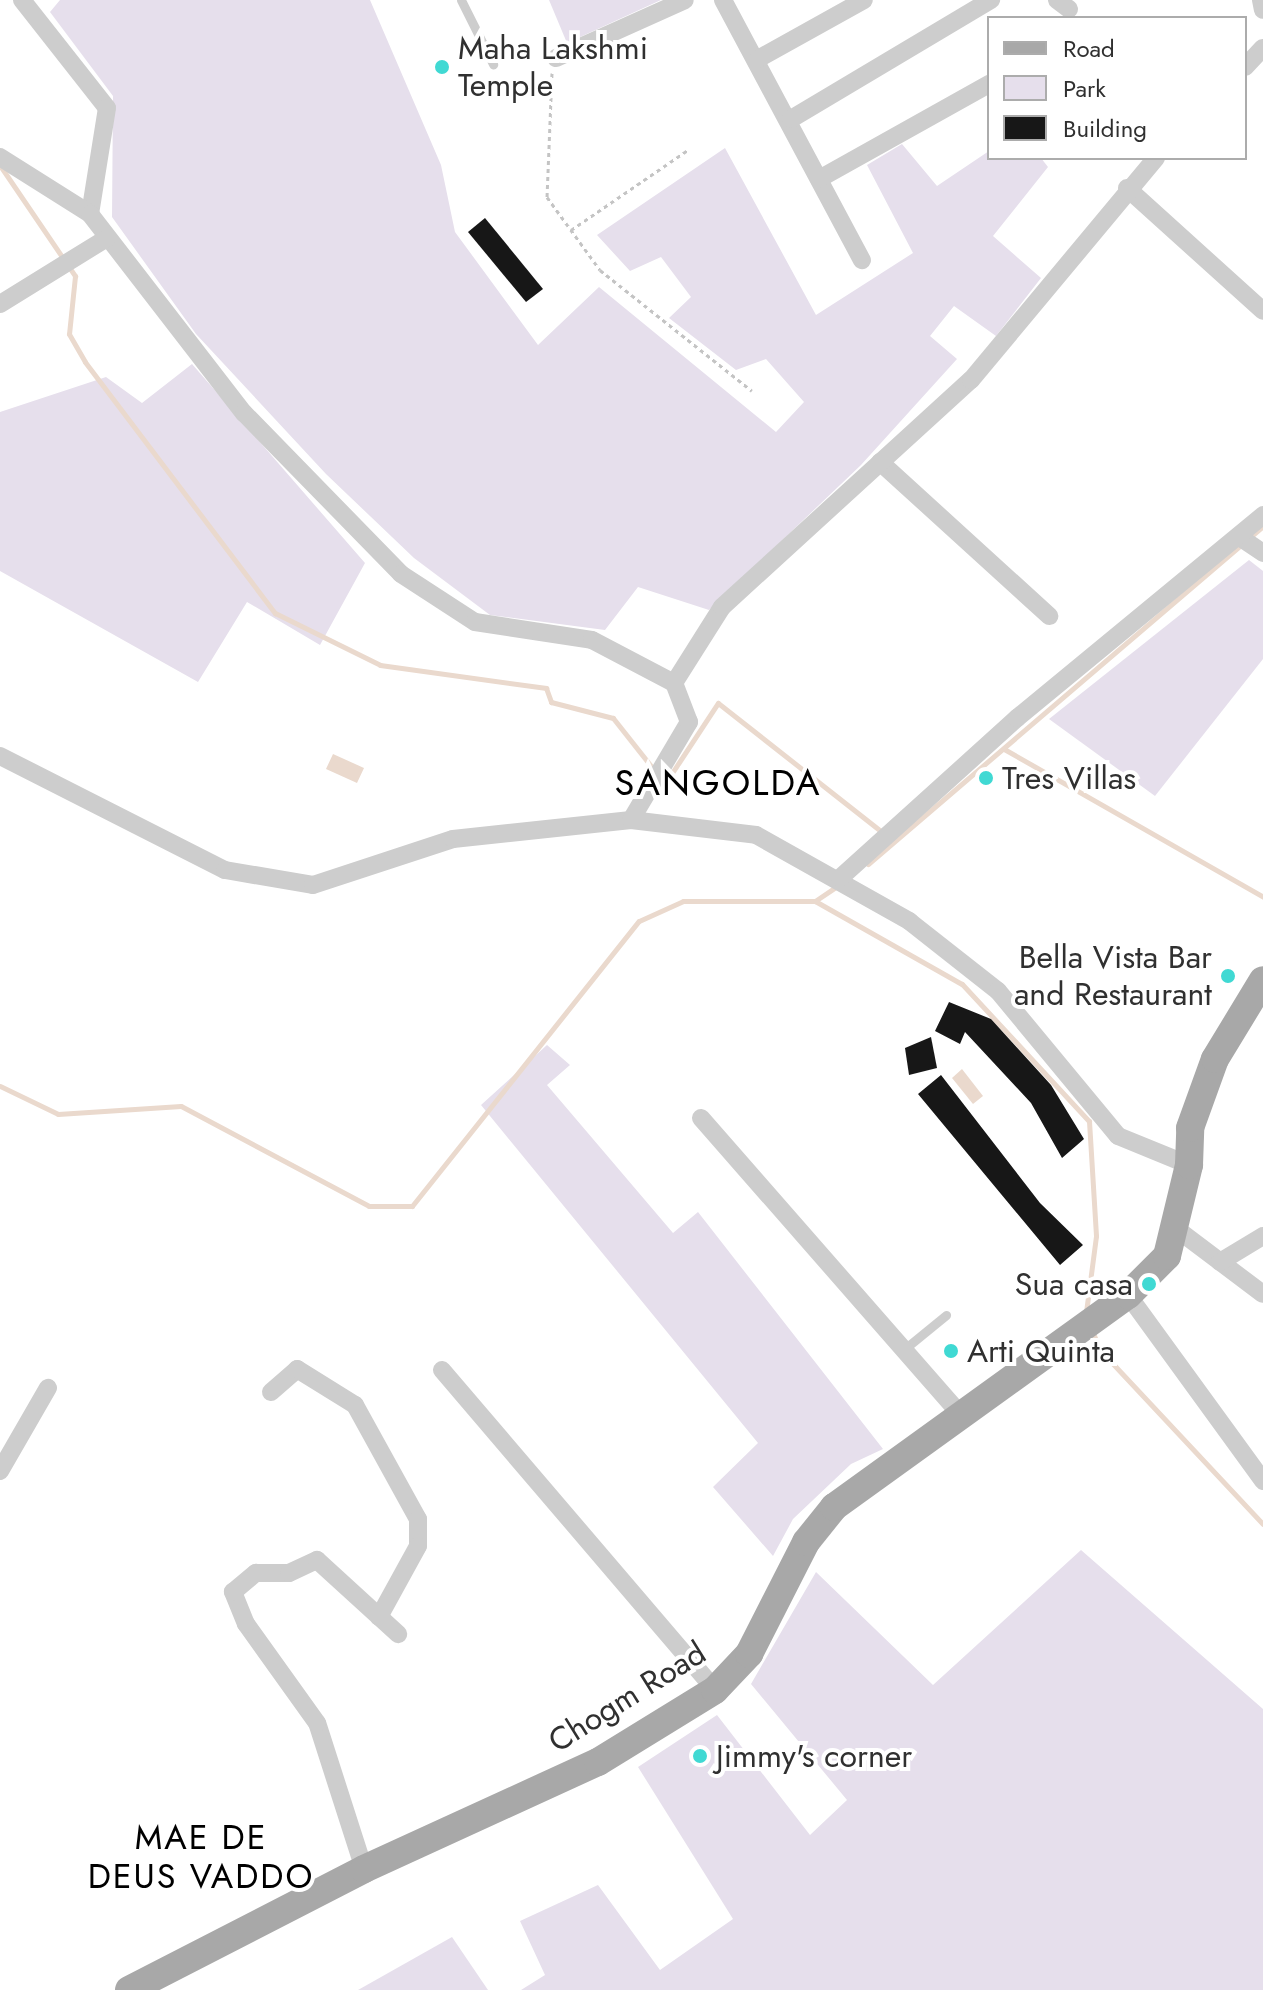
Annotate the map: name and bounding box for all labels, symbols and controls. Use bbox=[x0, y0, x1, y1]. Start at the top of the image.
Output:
legend bbox=[987, 16, 1247, 160]
place label: Maha Lakshmi Temple bbox=[458, 30, 648, 105]
text: Road bbox=[1063, 31, 1115, 66]
marker: Maha Lakshmi Temple bbox=[433, 58, 451, 76]
text: Park bbox=[1063, 71, 1106, 106]
text: Building bbox=[1063, 111, 1147, 146]
place label: Tres Villas bbox=[1002, 759, 1136, 797]
district label: SANGOLDA bbox=[614, 761, 822, 805]
marker: Tres Villas bbox=[977, 769, 995, 787]
place label: Bella Vista Bar and Restaurant bbox=[1014, 939, 1212, 1014]
marker: Bella Vista Bar and Restaurant bbox=[1219, 967, 1237, 985]
place label: Sua casa bbox=[1015, 1265, 1133, 1303]
marker: Sua casa bbox=[1140, 1275, 1158, 1293]
place label: Arti Quinta bbox=[967, 1332, 1115, 1370]
marker: Arti Quinta bbox=[942, 1342, 960, 1360]
street label: Chogm Road bbox=[541, 1634, 713, 1760]
place label: Jimmy's corner bbox=[716, 1737, 912, 1775]
marker: Jimmy's corner bbox=[691, 1747, 709, 1765]
district label: MAE DE DEUS VADDO bbox=[88, 1817, 314, 1896]

